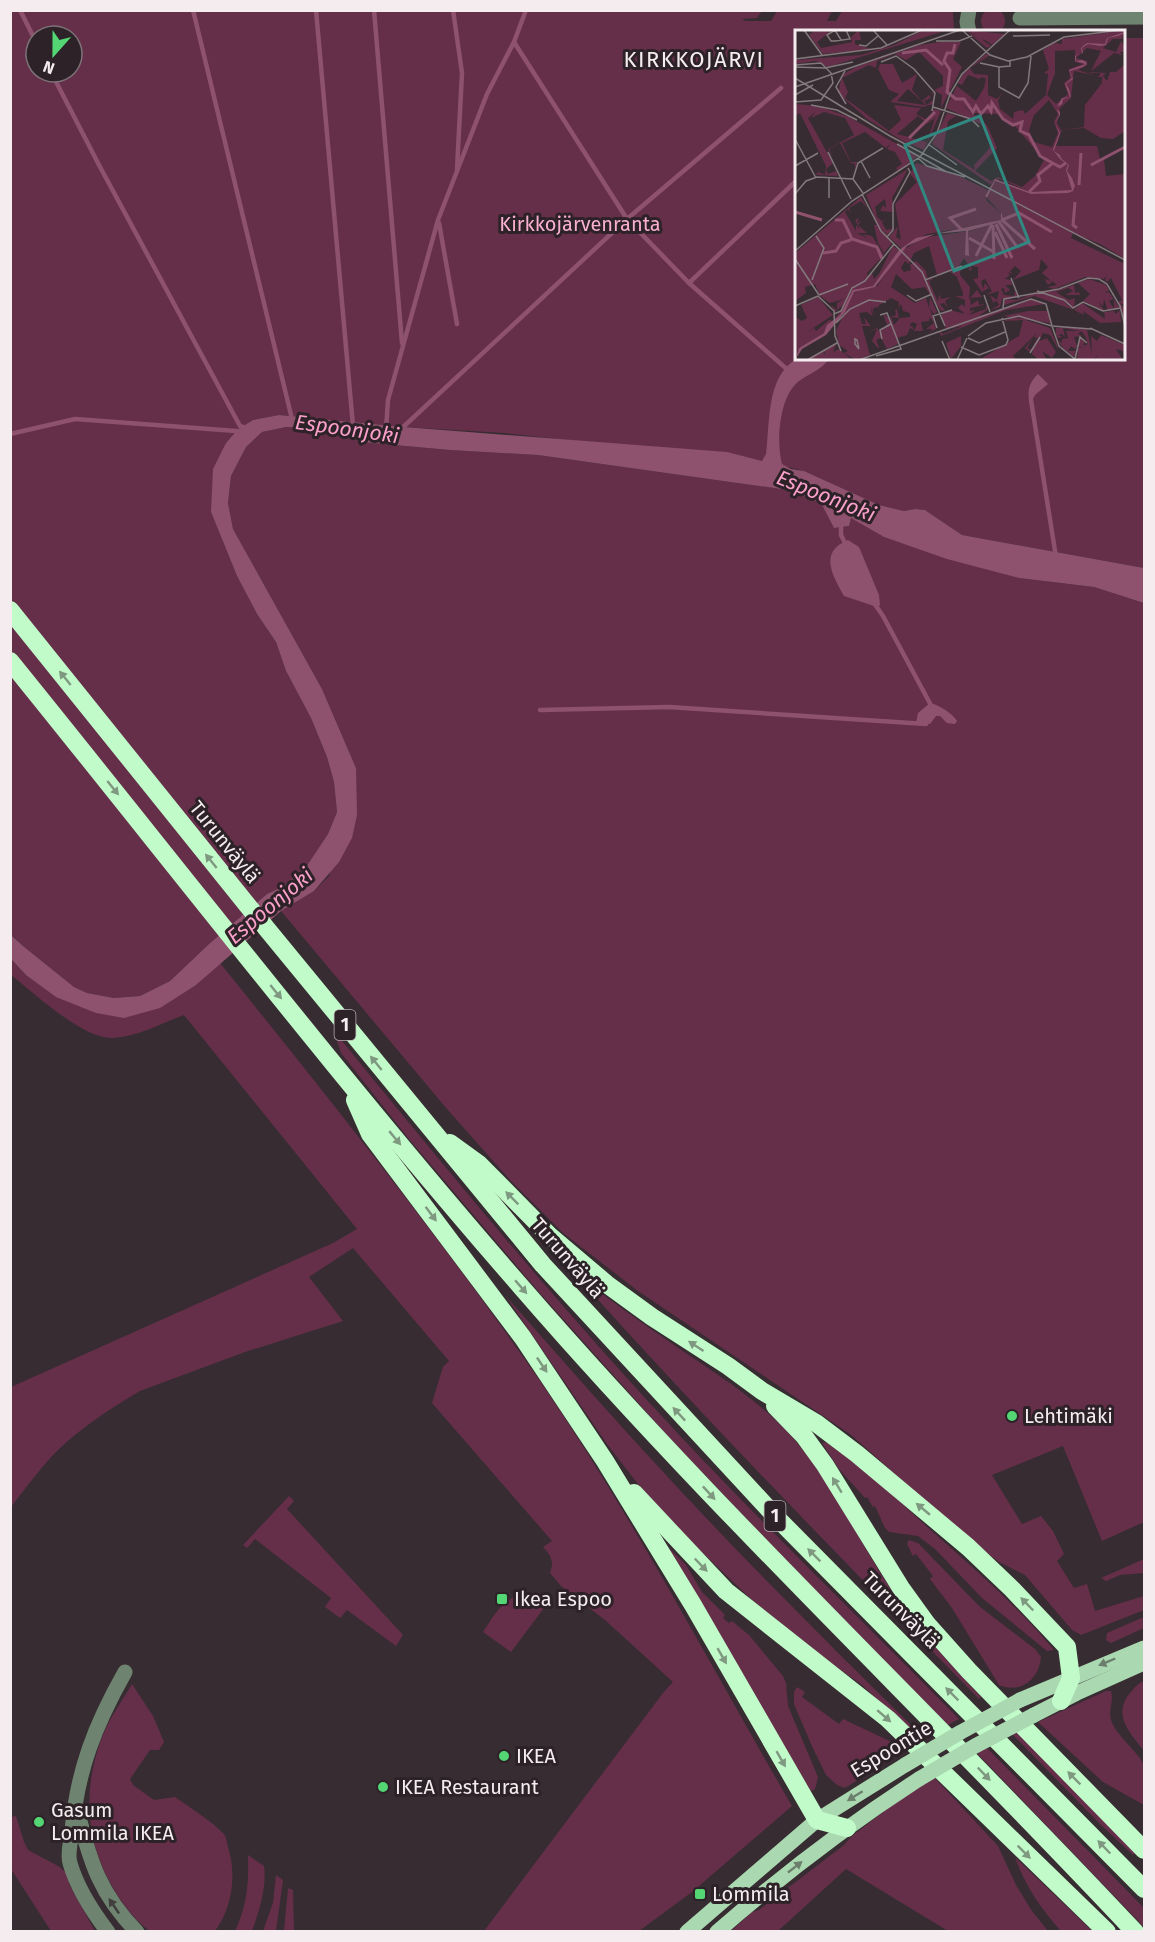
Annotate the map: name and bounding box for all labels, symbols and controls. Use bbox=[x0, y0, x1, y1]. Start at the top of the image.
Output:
north arrow bbox=[24, 24, 84, 84]
inset map bbox=[795, 30, 1125, 360]
district label: KIRKKOJÄRVI bbox=[623, 46, 765, 73]
text: N bbox=[40, 57, 57, 78]
park label: Kirkkojärvenranta bbox=[499, 212, 661, 236]
water label: Espoonjoki bbox=[293, 409, 401, 449]
water label: Espoonjoki bbox=[773, 464, 879, 528]
one-way arrow bbox=[59, 670, 71, 685]
one-way arrow bbox=[106, 780, 119, 796]
street label: Turunväylä bbox=[185, 796, 265, 888]
one-way arrow bbox=[206, 853, 218, 868]
water label: Espoonjoki bbox=[222, 862, 319, 950]
one-way arrow bbox=[270, 984, 283, 1000]
road number: 1 bbox=[334, 1010, 356, 1040]
one-way arrow bbox=[370, 1055, 382, 1070]
one-way arrow bbox=[388, 1130, 401, 1145]
one-way arrow bbox=[505, 1190, 519, 1205]
one-way arrow bbox=[425, 1206, 437, 1222]
street label: Turunväylä bbox=[527, 1213, 609, 1303]
one-way arrow bbox=[514, 1279, 527, 1294]
one-way arrow bbox=[688, 1340, 704, 1351]
one-way arrow bbox=[536, 1357, 548, 1373]
place label: Lehtimäki bbox=[1024, 1404, 1113, 1428]
one-way arrow bbox=[673, 1408, 687, 1422]
marker: Lehtimäki bbox=[1005, 1409, 1019, 1423]
one-way arrow bbox=[831, 1477, 842, 1493]
one-way arrow bbox=[702, 1485, 716, 1500]
road number: 1 bbox=[764, 1501, 786, 1531]
one-way arrow bbox=[915, 1504, 930, 1516]
one-way arrow bbox=[808, 1549, 822, 1563]
one-way arrow bbox=[694, 1558, 708, 1572]
street label: Turunväylä bbox=[858, 1567, 944, 1653]
place label: Ikea Espoo bbox=[514, 1587, 612, 1611]
marker: Ikea Espoo bbox=[495, 1592, 509, 1606]
one-way arrow bbox=[1020, 1598, 1034, 1612]
one-way arrow bbox=[717, 1648, 727, 1665]
one-way arrow bbox=[1098, 1657, 1116, 1667]
one-way arrow bbox=[945, 1687, 959, 1701]
one-way arrow bbox=[876, 1709, 891, 1722]
street label: Espoontie bbox=[846, 1715, 936, 1783]
place label: IKEA bbox=[516, 1744, 556, 1768]
marker: IKEA bbox=[497, 1749, 511, 1763]
one-way arrow bbox=[776, 1751, 786, 1768]
one-way arrow bbox=[976, 1766, 990, 1780]
one-way arrow bbox=[1068, 1772, 1082, 1786]
place label: IKEA Restaurant bbox=[395, 1775, 539, 1799]
marker: IKEA Restaurant bbox=[376, 1780, 390, 1794]
one-way arrow bbox=[847, 1790, 863, 1801]
place label: Gasum Lommila IKEA bbox=[51, 1798, 174, 1845]
marker: Gasum Lommila IKEA bbox=[32, 1815, 46, 1829]
one-way arrow bbox=[1097, 1839, 1111, 1854]
one-way arrow bbox=[1017, 1845, 1032, 1859]
one-way arrow bbox=[787, 1862, 802, 1874]
place label: Lommila bbox=[712, 1882, 790, 1906]
marker: Lommila bbox=[693, 1887, 707, 1901]
one-way arrow bbox=[108, 1898, 120, 1914]

